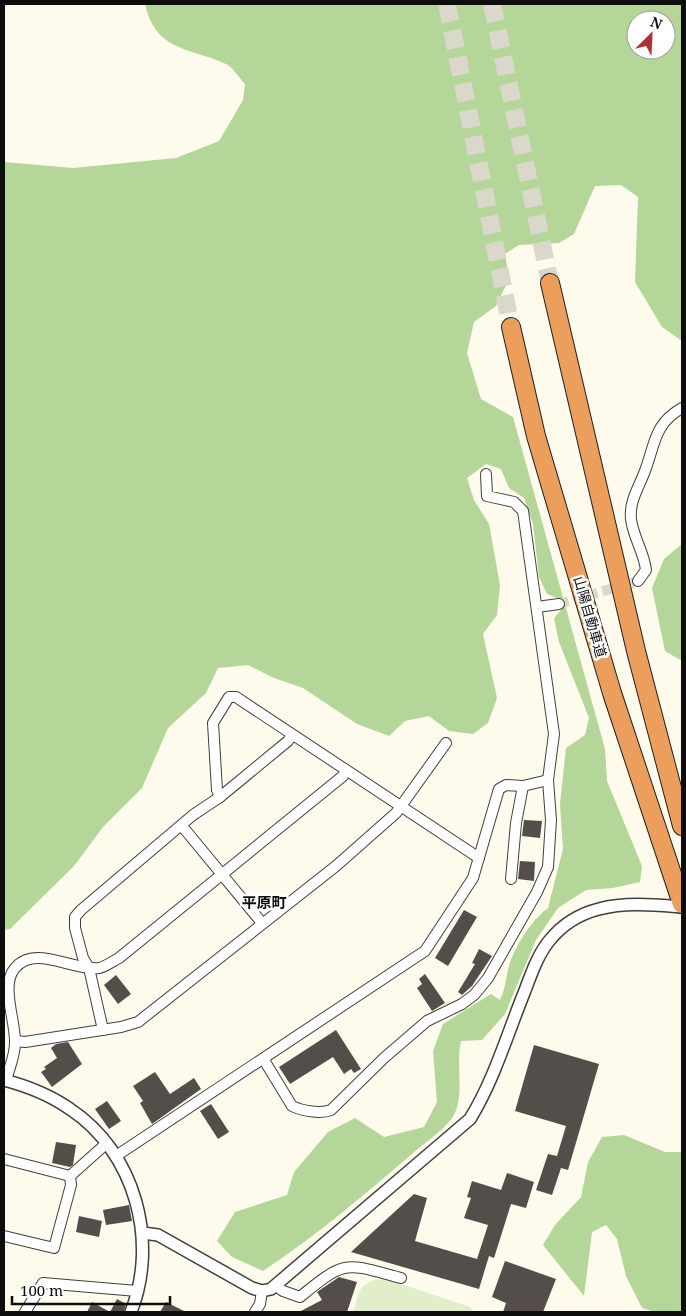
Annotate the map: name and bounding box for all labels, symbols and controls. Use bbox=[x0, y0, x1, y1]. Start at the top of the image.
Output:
north arrow bbox=[626, 10, 676, 60]
text: N bbox=[648, 12, 665, 34]
street label: 山陽自動車道 bbox=[570, 574, 611, 660]
district label: 平原町 bbox=[241, 892, 287, 912]
scale bar bbox=[12, 1274, 170, 1306]
text: 100 m bbox=[20, 1280, 63, 1300]

